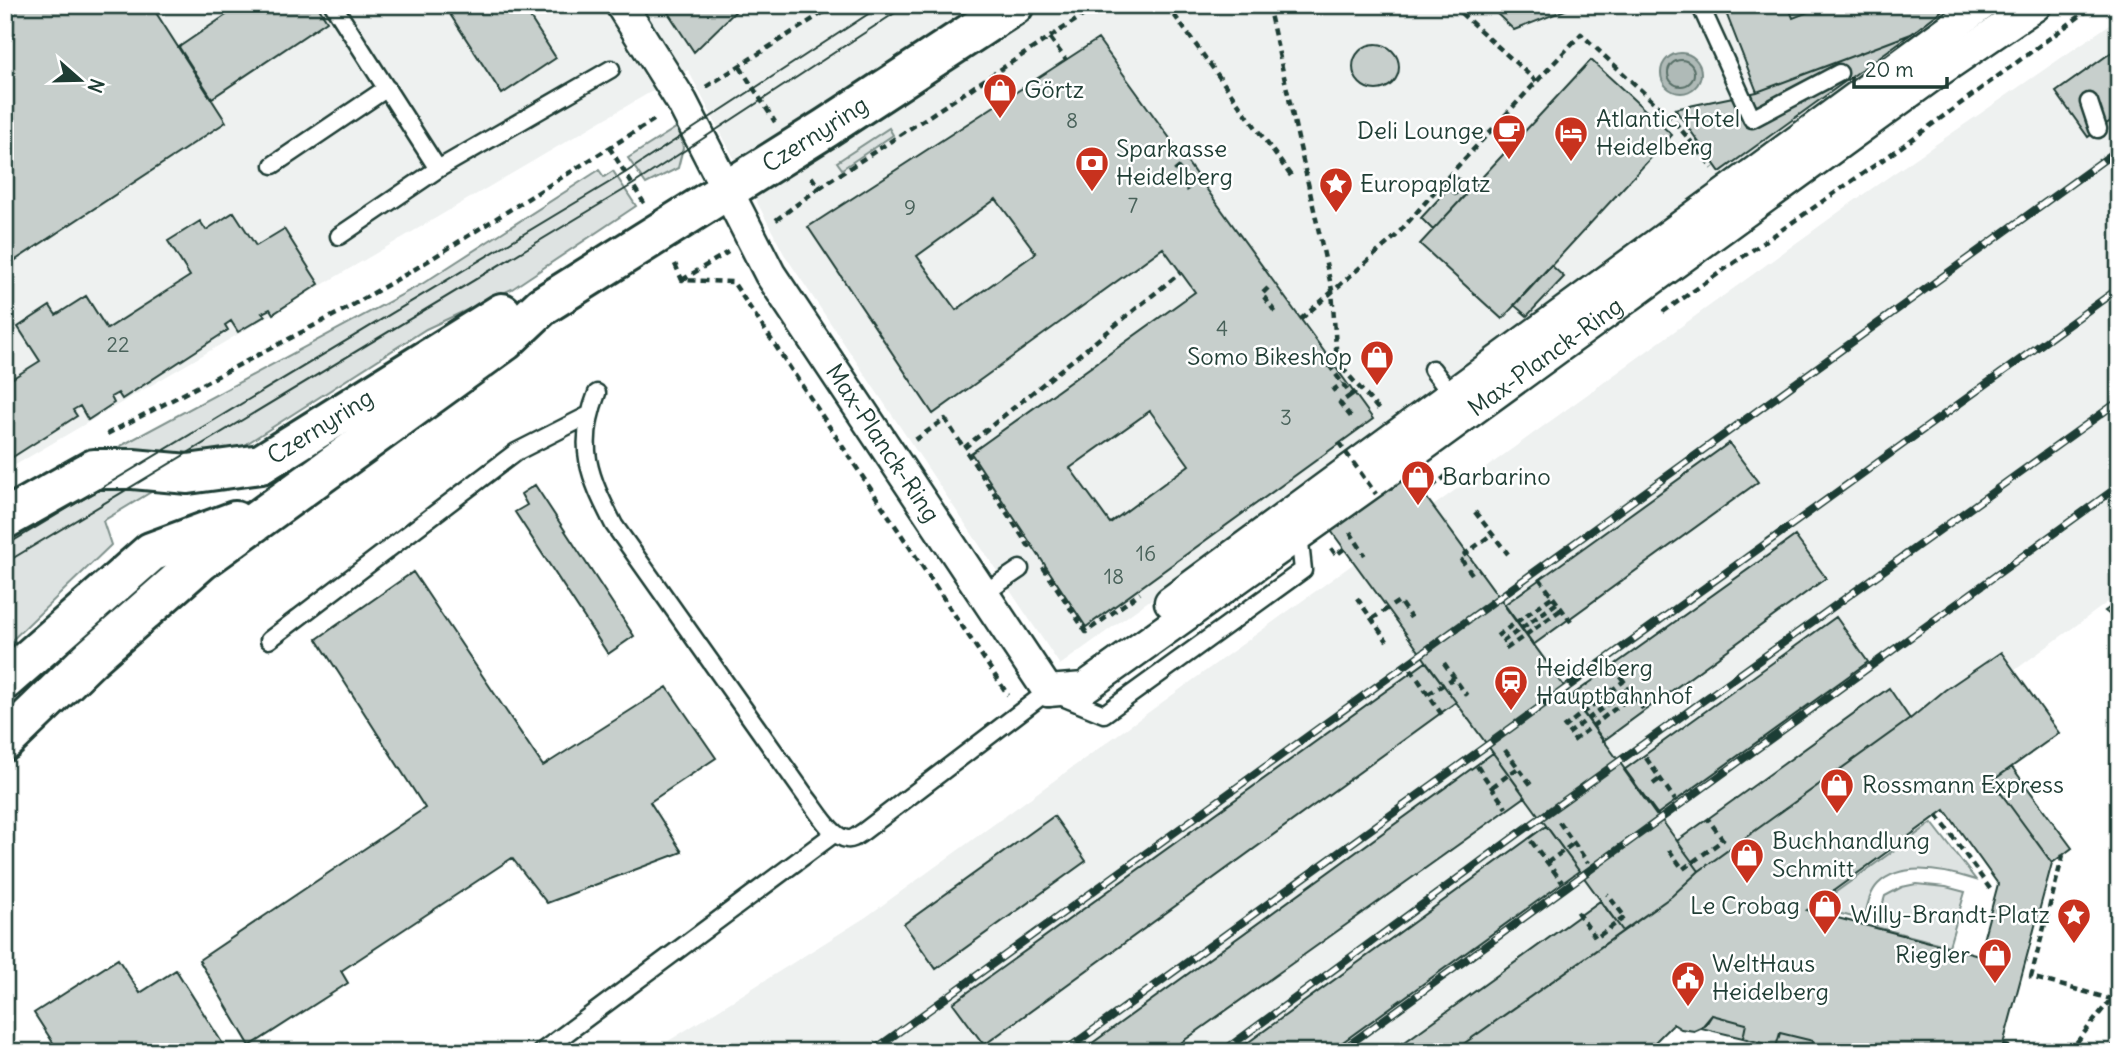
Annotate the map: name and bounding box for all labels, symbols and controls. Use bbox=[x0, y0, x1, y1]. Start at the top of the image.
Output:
north arrow bbox=[46, 46, 116, 116]
scale bar bbox=[1854, 46, 1947, 90]
text: 20 m bbox=[1865, 56, 1914, 83]
shop icon: Görtz bbox=[981, 71, 1019, 120]
place label: Görtz bbox=[1024, 74, 1084, 104]
text: N bbox=[82, 76, 109, 96]
street label: Czernyring bbox=[756, 89, 873, 178]
place label: Atlantic Hotel Heidelberg bbox=[1596, 103, 1740, 161]
house number: 8 bbox=[1066, 107, 1078, 134]
cafe icon: Deli Lounge bbox=[1490, 112, 1528, 161]
hotel icon: Atlantic Hotel Heidelberg bbox=[1552, 114, 1590, 163]
place label: Deli Lounge bbox=[1357, 115, 1484, 145]
place label: Sparkasse Heidelberg bbox=[1116, 133, 1233, 191]
bank icon: Sparkasse Heidelberg bbox=[1073, 144, 1111, 193]
place icon: Europaplatz bbox=[1317, 165, 1355, 214]
place label: Europaplatz bbox=[1360, 168, 1490, 198]
house number: 7 bbox=[1128, 192, 1138, 219]
house number: 9 bbox=[904, 194, 916, 221]
street label: Max-Planck-Ring bbox=[1462, 290, 1628, 422]
house number: 4 bbox=[1216, 315, 1228, 342]
house number: 22 bbox=[106, 331, 130, 358]
shop icon: Somo Bikeshop bbox=[1358, 338, 1396, 387]
place label: Somo Bikeshop bbox=[1187, 341, 1352, 371]
street label: Max-Planck-Ring bbox=[820, 358, 947, 527]
street label: Czernyring bbox=[261, 382, 378, 470]
house number: 3 bbox=[1280, 404, 1292, 431]
shop icon: Barbarino bbox=[1399, 458, 1437, 507]
place label: Barbarino bbox=[1442, 461, 1551, 491]
house number: 16 bbox=[1136, 540, 1156, 567]
house number: 18 bbox=[1104, 563, 1124, 590]
place label: Heidelberg Hauptbahnhof bbox=[1536, 652, 1693, 710]
station icon: Heidelberg Hauptbahnhof bbox=[1492, 663, 1530, 712]
shop icon: Rossmann Express bbox=[1818, 766, 1856, 815]
place label: Rossmann Express bbox=[1862, 769, 2064, 799]
place label: Buchhandlung Schmitt bbox=[1772, 825, 1930, 883]
shop icon: Buchhandlung Schmitt bbox=[1728, 836, 1766, 885]
shop icon: Le Crobag bbox=[1806, 887, 1844, 936]
place label: Le Crobag bbox=[1690, 890, 1800, 920]
place icon: Willy-Brandt-Platz bbox=[2055, 896, 2093, 945]
place label: Willy-Brandt-Platz bbox=[1850, 899, 2050, 929]
shop icon: Riegler bbox=[1976, 936, 2014, 985]
place label: Riegler bbox=[1895, 939, 1970, 969]
place label: WeltHaus Heidelberg bbox=[1712, 948, 1829, 1006]
public building icon: WeltHaus Heidelberg bbox=[1669, 959, 1707, 1008]

